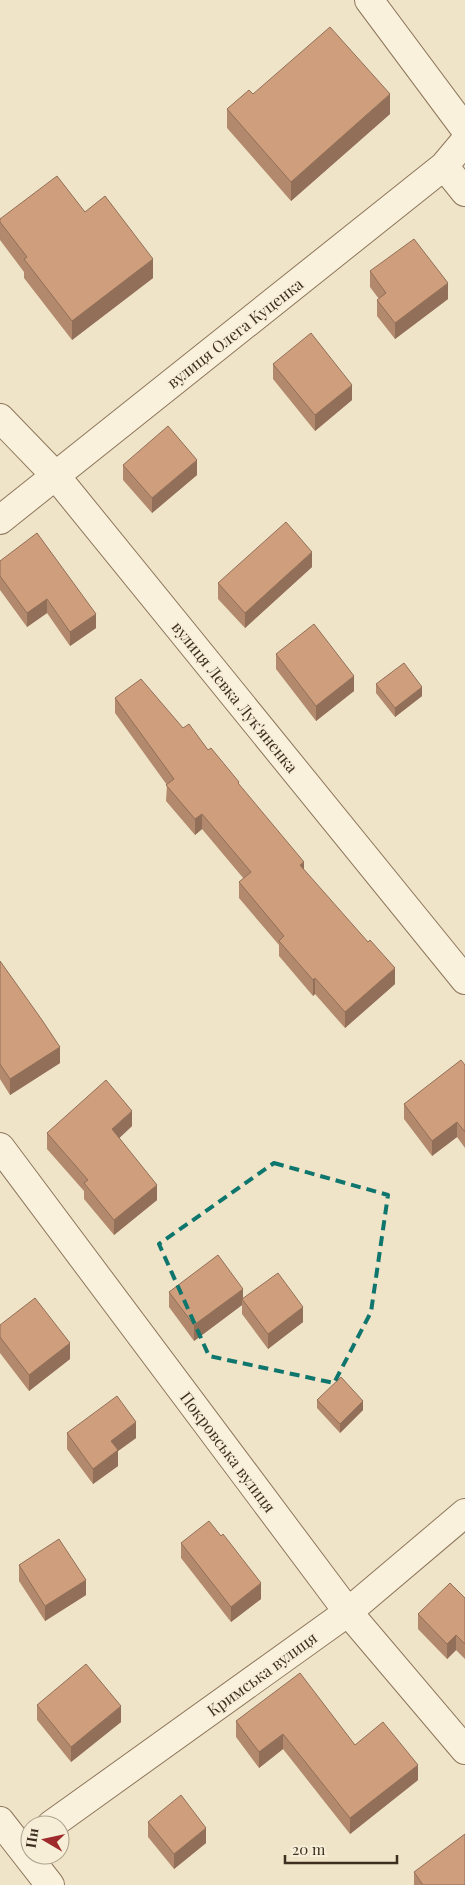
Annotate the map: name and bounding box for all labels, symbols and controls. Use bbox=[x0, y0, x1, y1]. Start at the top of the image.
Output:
street label: вулиця Олега Куценка bbox=[162, 273, 307, 392]
street label: вулиця Левка Лук'яненка bbox=[168, 617, 303, 777]
street label: Покровська вулиця bbox=[176, 1387, 281, 1517]
street label: Кримська вулиця bbox=[203, 1626, 321, 1721]
north arrow bbox=[20, 1815, 70, 1865]
text: Пн bbox=[21, 1826, 43, 1849]
scale bar bbox=[285, 1832, 398, 1864]
text: 20 m bbox=[292, 1839, 326, 1859]

